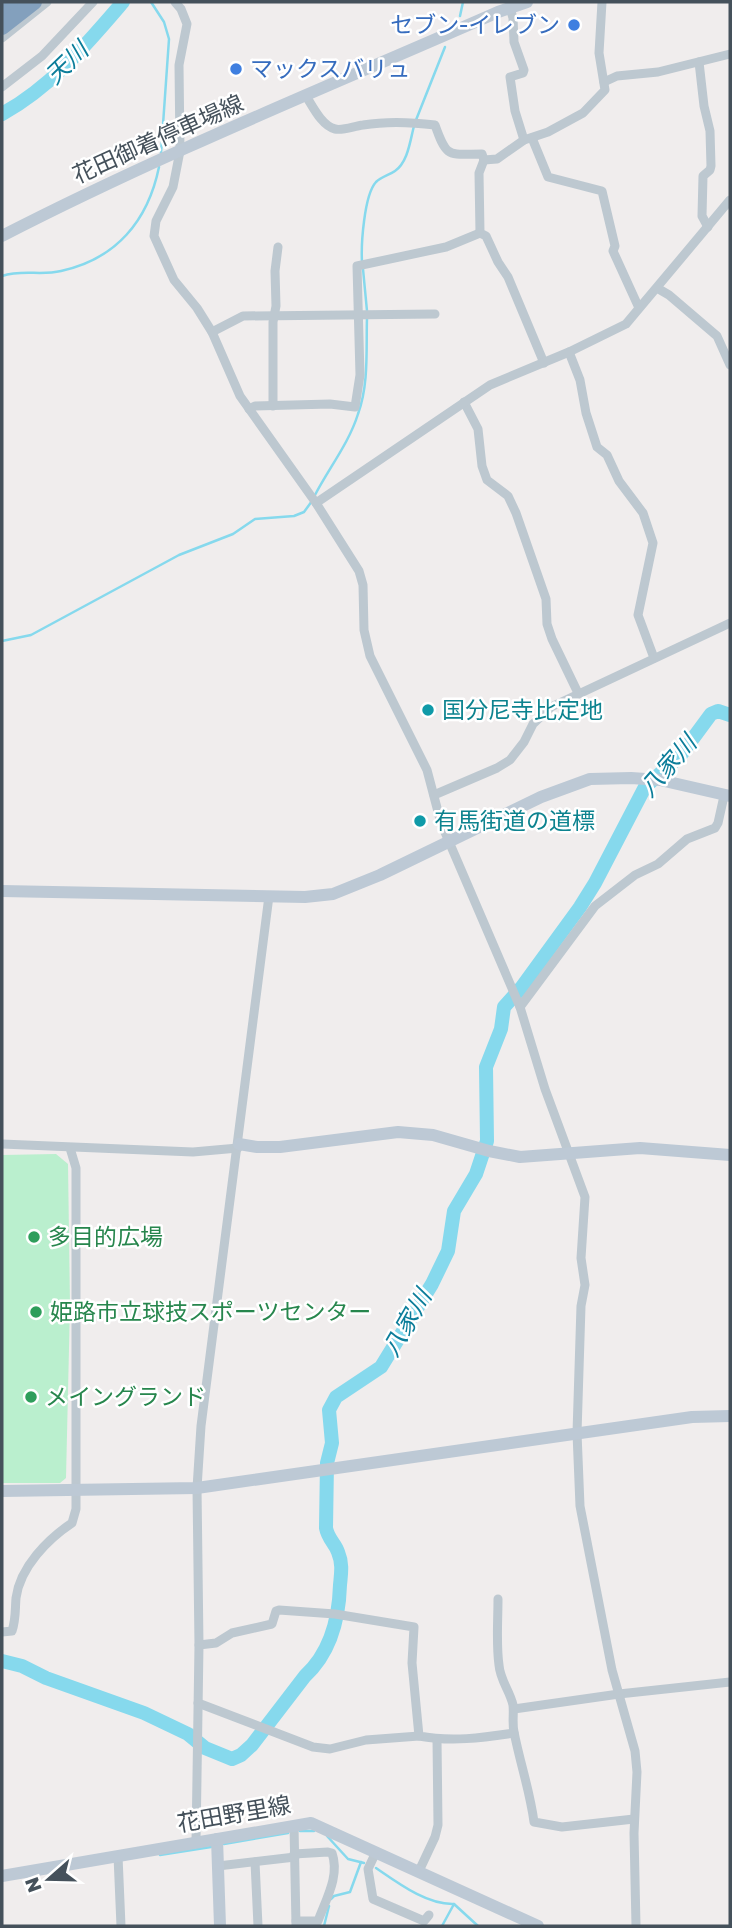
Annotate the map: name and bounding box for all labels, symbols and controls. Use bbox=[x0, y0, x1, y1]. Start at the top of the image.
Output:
place label: セブン-イレブン bbox=[390, 10, 560, 38]
marker: セブン-イレブン bbox=[566, 17, 582, 33]
water label: 天川 bbox=[39, 33, 95, 89]
place label: マックスバリュ bbox=[250, 54, 410, 82]
marker: マックスバリュ bbox=[228, 61, 244, 77]
street label: 花田御着停車場線 bbox=[68, 88, 247, 188]
place label: 国分尼寺比定地 bbox=[442, 695, 603, 723]
marker: 国分尼寺比定地 bbox=[420, 702, 436, 718]
water label: 八家川 bbox=[632, 726, 703, 802]
place label: 有馬街道の道標 bbox=[434, 806, 595, 834]
marker: 有馬街道の道標 bbox=[412, 813, 428, 829]
place label: 多目的広場 bbox=[48, 1222, 163, 1250]
marker: 多目的広場 bbox=[26, 1229, 42, 1245]
water label: 八家川 bbox=[375, 1281, 438, 1361]
place label: 姫路市立球技スポーツセンター bbox=[50, 1297, 372, 1325]
marker: 姫路市立球技スポーツセンター bbox=[28, 1304, 44, 1320]
place label: メイングランド bbox=[45, 1382, 206, 1410]
marker: メイングランド bbox=[23, 1389, 39, 1405]
street label: 花田野里線 bbox=[175, 1789, 293, 1837]
north arrow bbox=[14, 1844, 84, 1914]
text: N bbox=[19, 1874, 46, 1896]

